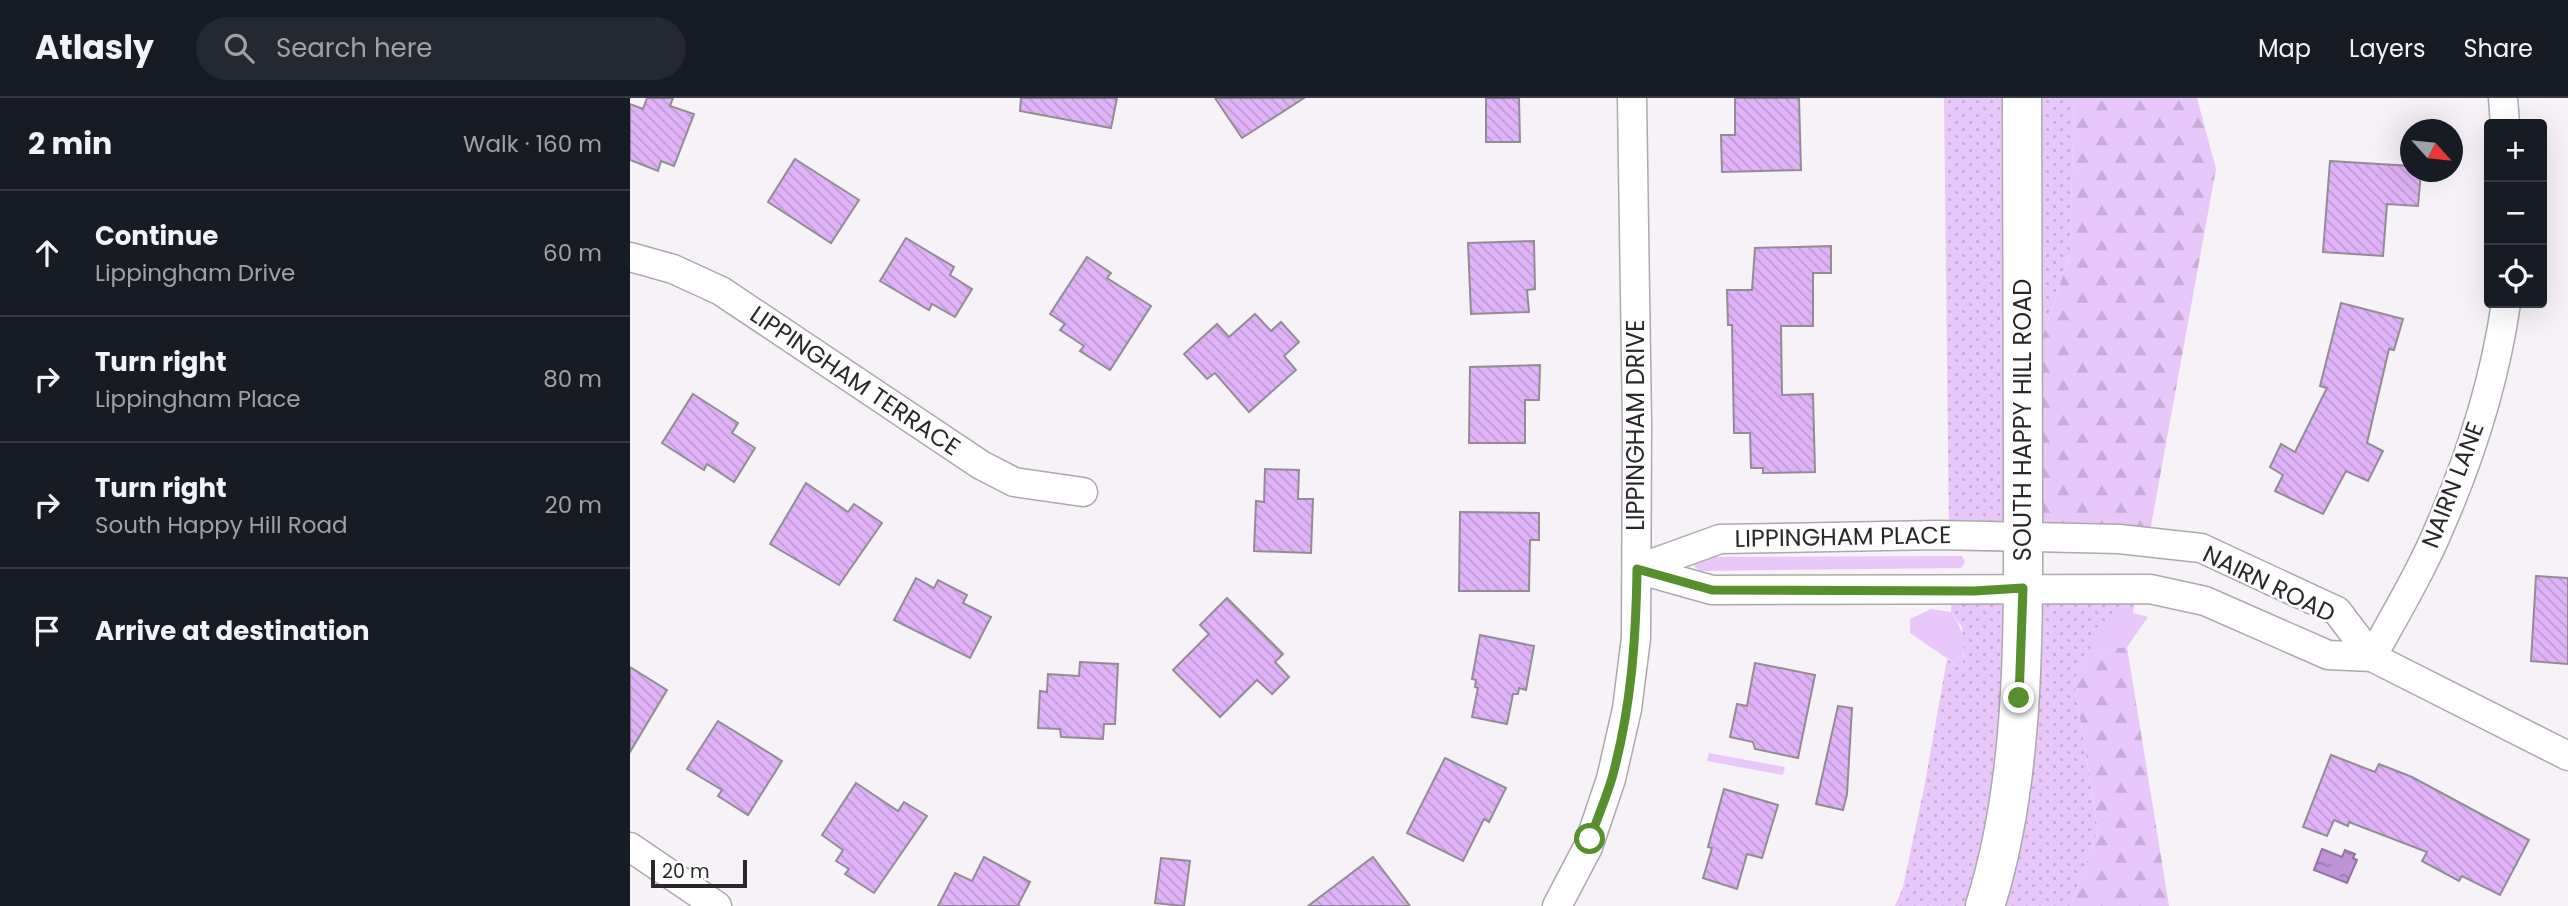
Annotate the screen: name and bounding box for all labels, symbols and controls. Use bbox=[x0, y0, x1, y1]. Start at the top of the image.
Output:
search box bbox=[196, 17, 686, 80]
text: Atlasly bbox=[35, 24, 154, 71]
icon: search bbox=[220, 29, 258, 67]
text: Search here bbox=[276, 30, 432, 66]
text: Map bbox=[2258, 32, 2311, 65]
text: Layers bbox=[2349, 32, 2425, 65]
text: Share bbox=[2463, 32, 2533, 65]
north arrow bbox=[2400, 119, 2463, 182]
map controls bbox=[2484, 119, 2547, 308]
button: + bbox=[2484, 119, 2547, 182]
text: 2 min bbox=[28, 122, 112, 165]
text: Walk · 160 m bbox=[463, 128, 602, 160]
button: − bbox=[2484, 182, 2547, 245]
text: Continue bbox=[95, 218, 218, 254]
icon: ahead bbox=[28, 234, 66, 272]
text: 60 m bbox=[543, 237, 602, 269]
button: locate bbox=[2484, 245, 2547, 308]
text: Lippingham Drive bbox=[95, 257, 295, 289]
street label: SOUTH HAPPY HILL ROAD bbox=[2006, 279, 2039, 561]
street label: LIPPINGHAM TERRACE bbox=[744, 298, 967, 463]
street label: LIPPINGHAM DRIVE bbox=[1619, 319, 1652, 531]
text: Turn right bbox=[95, 344, 227, 380]
icon: right bbox=[28, 360, 66, 398]
text: 80 m bbox=[543, 363, 602, 395]
text: Lippingham Place bbox=[95, 383, 300, 415]
street label: NAIRN LANE bbox=[2413, 417, 2492, 553]
text: Turn right bbox=[95, 470, 227, 506]
icon: right bbox=[28, 486, 66, 524]
text: 20 m bbox=[544, 489, 602, 521]
text: South Happy Hill Road bbox=[95, 509, 348, 541]
street label: LIPPINGHAM PLACE bbox=[1734, 518, 1952, 555]
street label: NAIRN ROAD bbox=[2198, 537, 2341, 630]
icon: arrive bbox=[28, 612, 66, 650]
text: Arrive at destination bbox=[95, 613, 370, 649]
route end bbox=[2003, 682, 2034, 713]
route start bbox=[1574, 823, 1605, 854]
scale bar bbox=[651, 857, 747, 889]
text: 20 m bbox=[662, 858, 710, 885]

